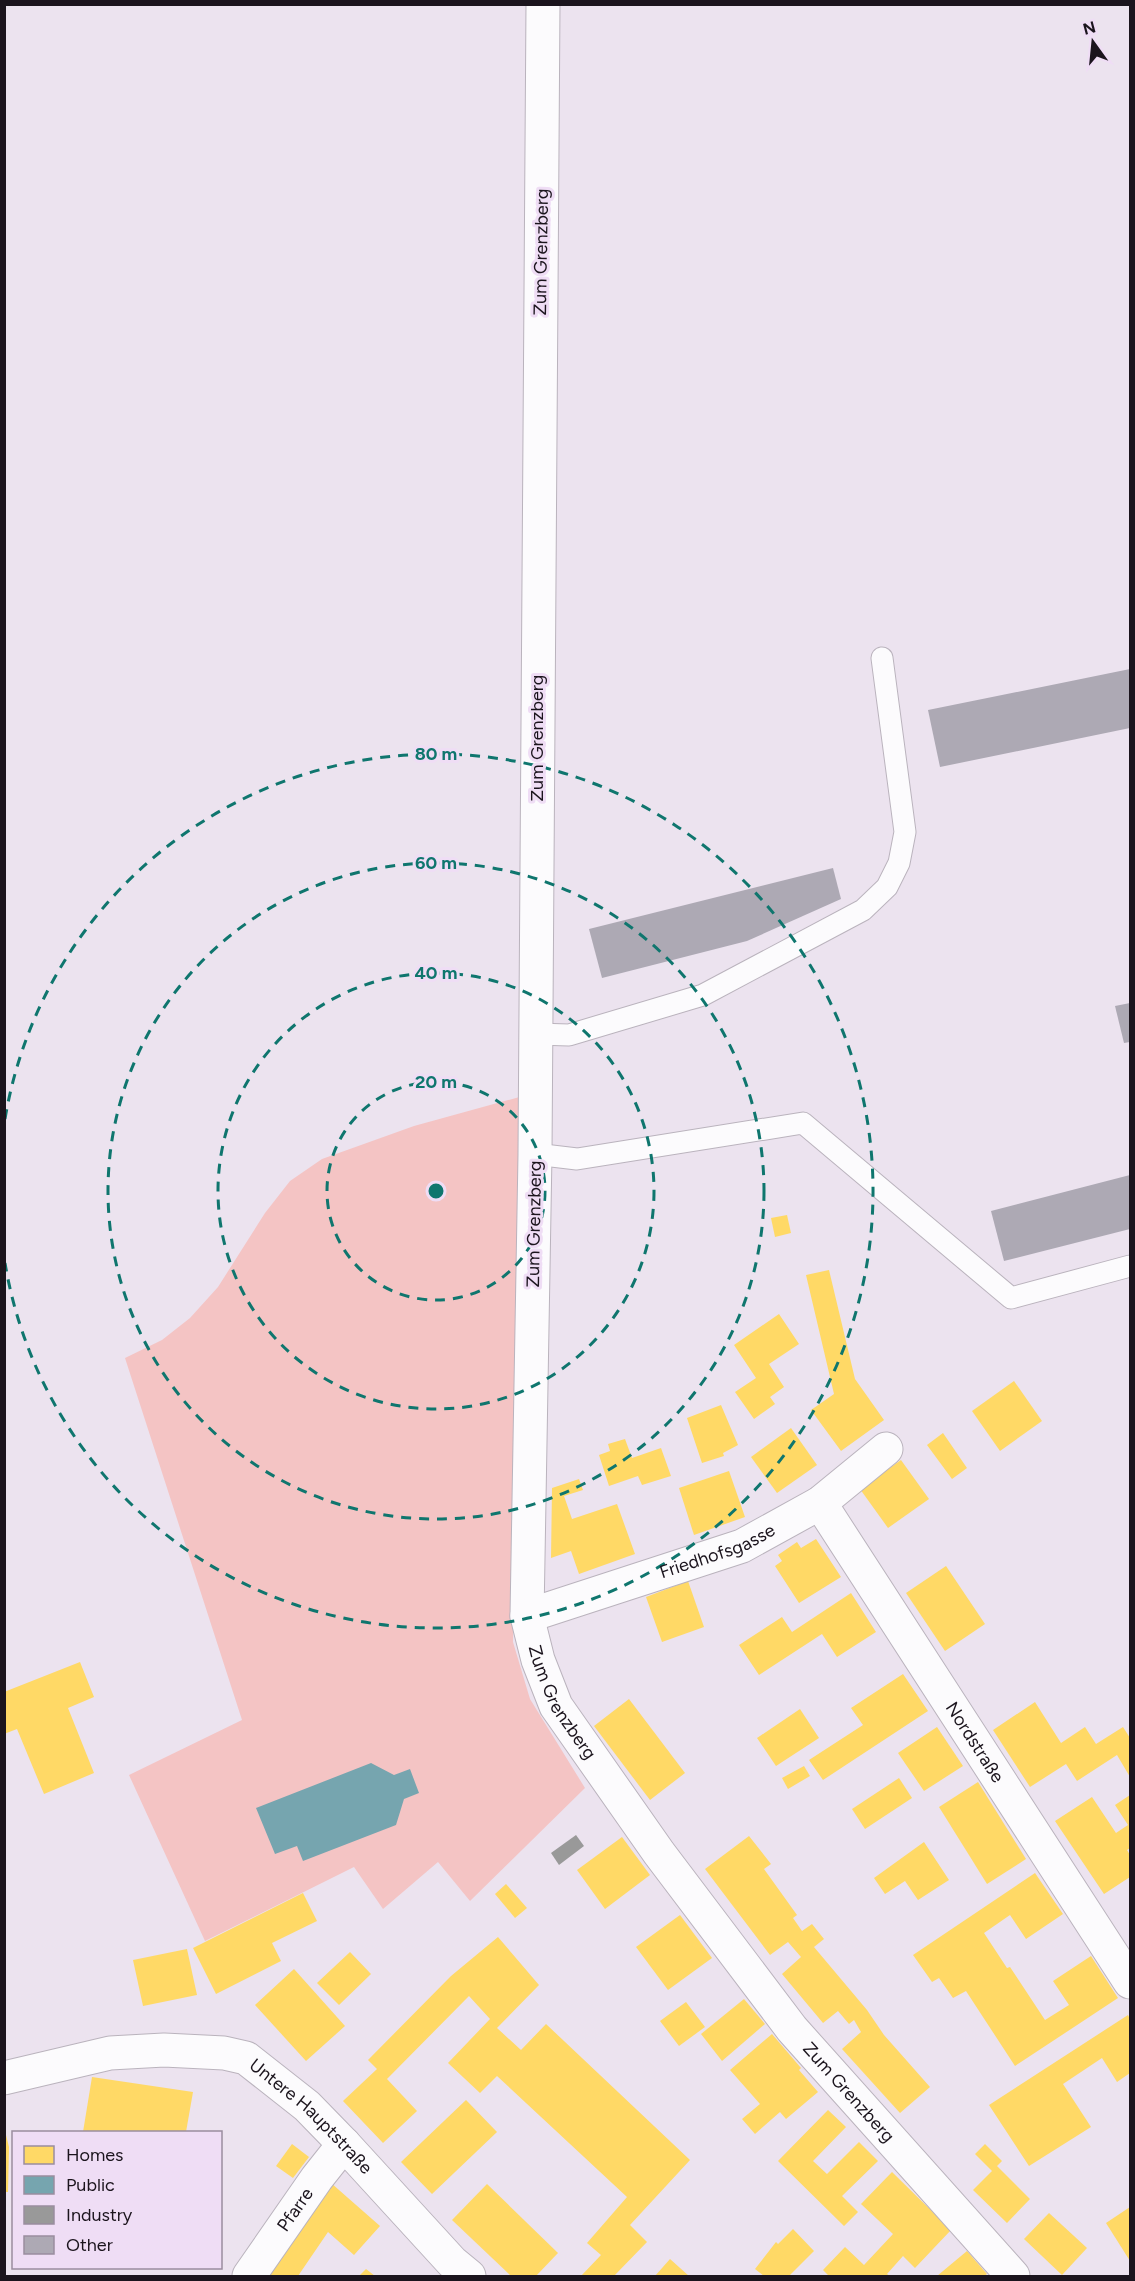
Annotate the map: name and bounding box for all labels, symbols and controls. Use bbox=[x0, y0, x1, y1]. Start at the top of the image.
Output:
north arrow bbox=[1063, 12, 1123, 72]
text: N bbox=[1081, 17, 1098, 39]
street label: Zum Grenzberg bbox=[529, 188, 553, 316]
street label: Zum Grenzberg bbox=[526, 675, 548, 801]
text: 80 m bbox=[415, 743, 457, 765]
text: 60 m bbox=[415, 852, 457, 874]
text: 40 m bbox=[414, 962, 458, 984]
text: 20 m bbox=[415, 1071, 457, 1093]
street label: Zum Grenzberg bbox=[522, 1160, 546, 1288]
centre of rings bbox=[426, 1181, 446, 1201]
street label: Friedhofsgasse bbox=[657, 1519, 779, 1583]
street label: Zum Grenzberg bbox=[524, 1643, 601, 1764]
street label: Nordstraße bbox=[941, 1698, 1009, 1787]
street label: Zum Grenzberg bbox=[798, 2038, 899, 2147]
street label: Untere Hauptstraße bbox=[245, 2054, 377, 2179]
legend bbox=[12, 2131, 222, 2269]
text: Homes bbox=[66, 2144, 124, 2166]
text: Public bbox=[66, 2174, 115, 2196]
street label: Pfarre bbox=[272, 2183, 318, 2236]
text: Industry bbox=[66, 2204, 133, 2226]
text: Other bbox=[66, 2234, 113, 2256]

